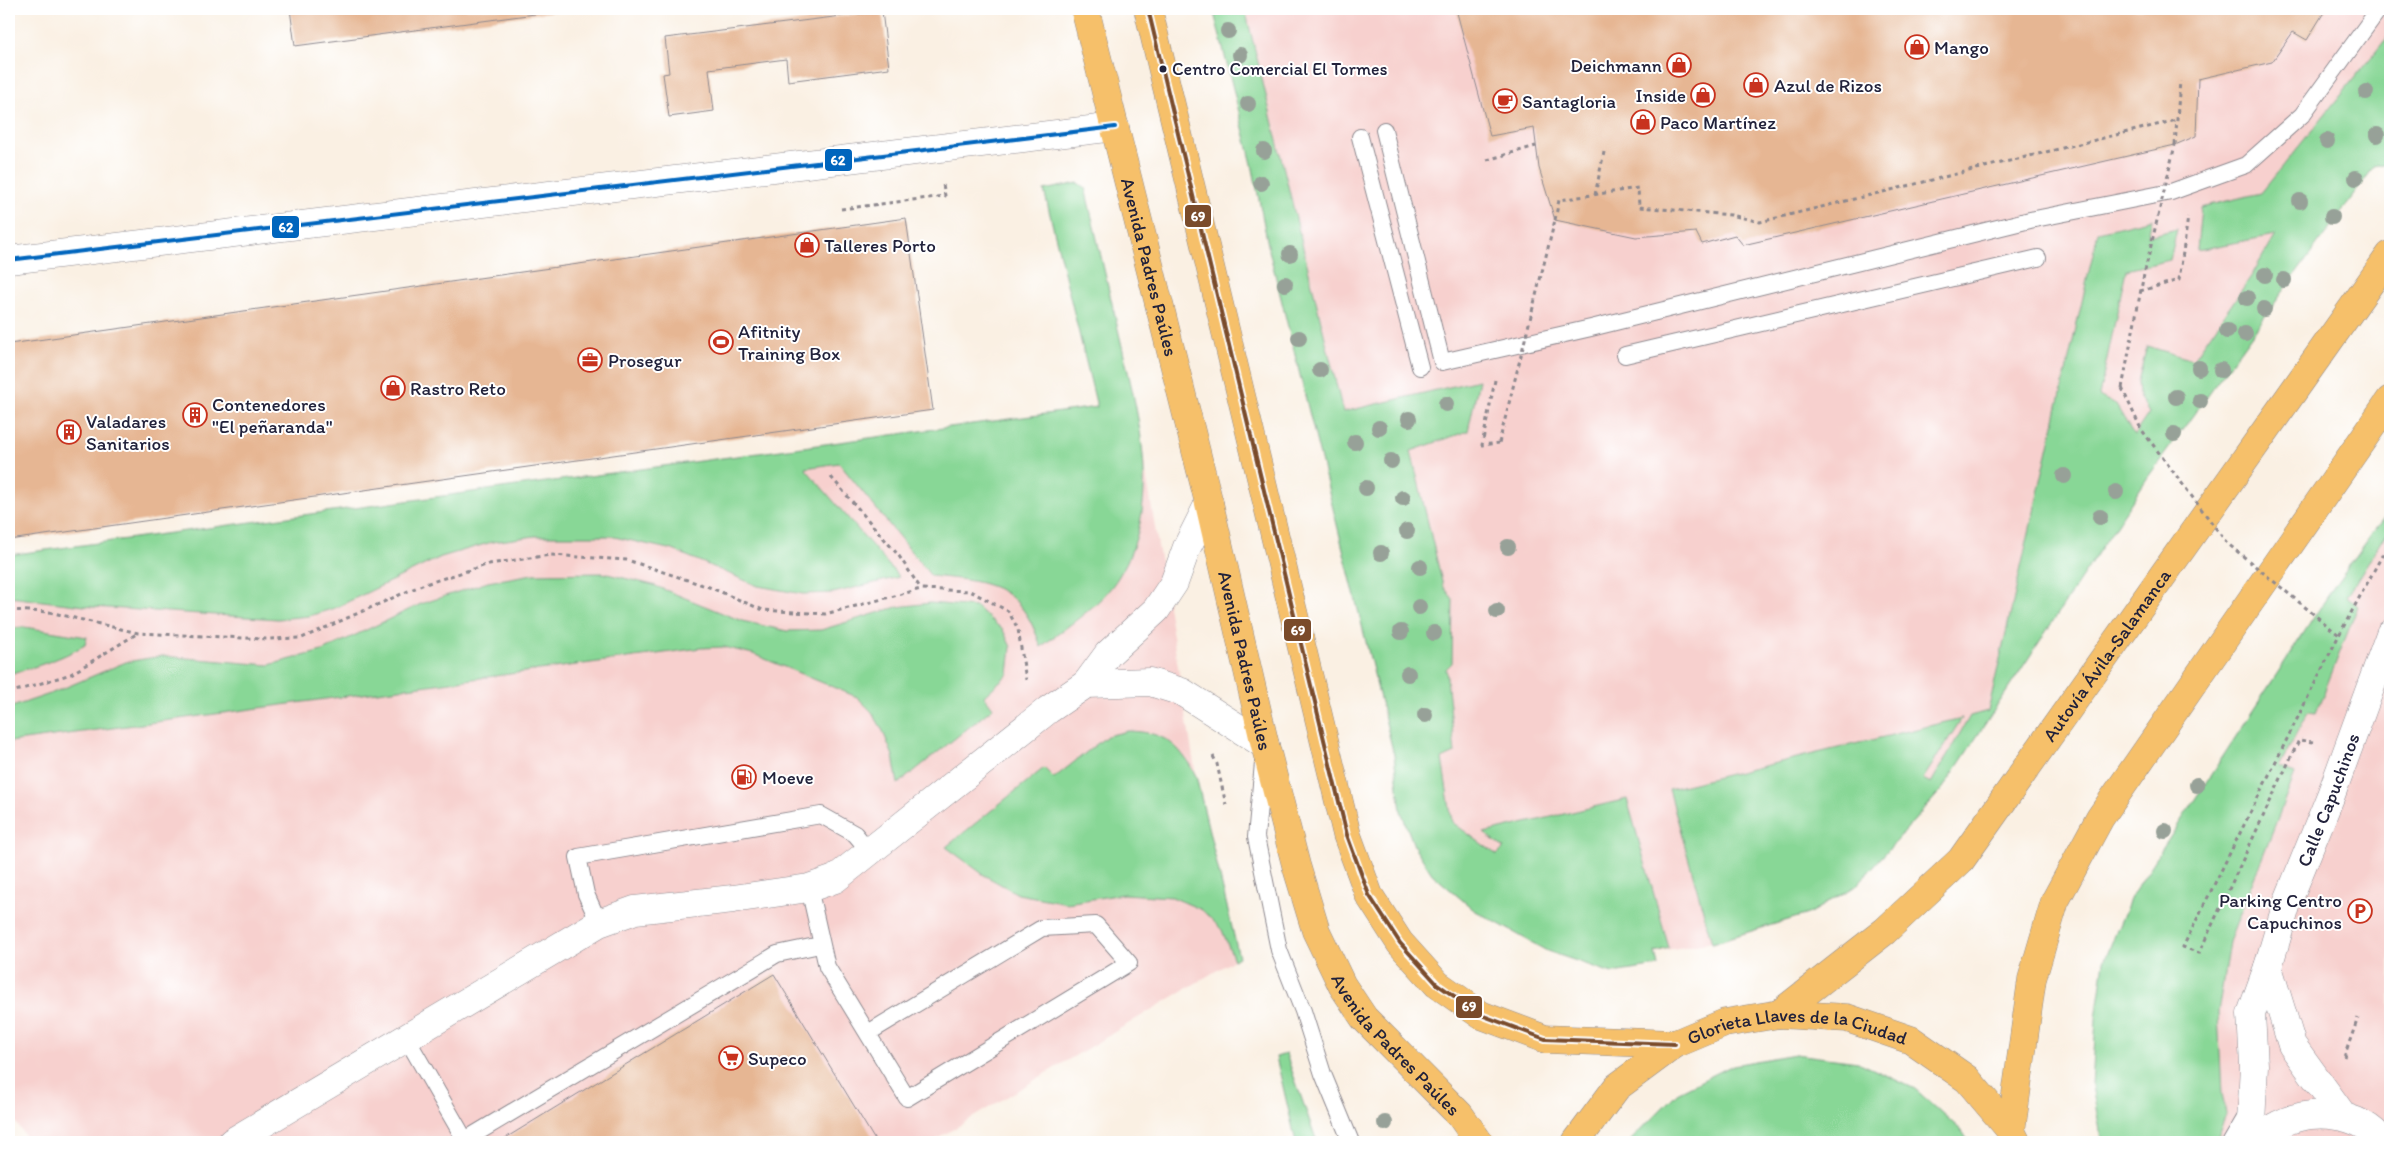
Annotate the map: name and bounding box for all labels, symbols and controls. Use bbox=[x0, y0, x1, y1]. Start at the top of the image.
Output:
shop icon: Mango bbox=[1904, 34, 1930, 60]
place label: Mango bbox=[1934, 36, 1989, 59]
shop icon: Deichmann bbox=[1666, 52, 1692, 78]
place label: Deichmann bbox=[1570, 54, 1662, 77]
place label: Centro Comercial El Tormes bbox=[1172, 58, 1388, 80]
marker: Centro Comercial El Tormes bbox=[1158, 64, 1168, 74]
shop icon: Azul de Rizos bbox=[1743, 72, 1769, 98]
place label: Azul de Rizos bbox=[1774, 74, 1882, 97]
shop icon: Inside bbox=[1690, 82, 1716, 108]
place label: Inside bbox=[1635, 84, 1686, 107]
cafe icon: Santagloria bbox=[1492, 88, 1518, 114]
place label: Santagloria bbox=[1522, 90, 1616, 113]
shop icon: Paco Martínez bbox=[1630, 109, 1656, 135]
place label: Paco Martínez bbox=[1660, 111, 1776, 134]
line badge: 62 bbox=[824, 148, 853, 172]
text: 62 bbox=[831, 152, 846, 169]
street label: Avenida Padres Paúles bbox=[1116, 175, 1183, 359]
line badge: 69 bbox=[1184, 204, 1212, 228]
text: 69 bbox=[1191, 208, 1205, 225]
line badge: 62 bbox=[271, 215, 300, 239]
text: 62 bbox=[279, 219, 294, 236]
shop icon: Talleres Porto bbox=[794, 232, 820, 258]
place label: Talleres Porto bbox=[824, 234, 936, 257]
place label: Afitnity Training Box bbox=[738, 320, 840, 365]
sports icon: Afitnity Training Box bbox=[708, 329, 734, 355]
office icon: Prosegur bbox=[577, 347, 603, 373]
place label: Prosegur bbox=[608, 349, 682, 372]
shop icon: Rastro Reto bbox=[380, 375, 406, 401]
place label: Rastro Reto bbox=[410, 377, 506, 400]
place label: Contenedores "El peñaranda" bbox=[212, 393, 333, 438]
building icon: Contenedores "El peñaranda" bbox=[182, 402, 208, 428]
place label: Valadares Sanitarios bbox=[86, 410, 170, 455]
building icon: Valadares Sanitarios bbox=[56, 419, 82, 445]
street label: Autovía Ávila-Salamanca bbox=[2037, 564, 2175, 746]
street label: Avenida Padres Paúles bbox=[1214, 569, 1277, 753]
line badge: 69 bbox=[1283, 618, 1312, 642]
text: 69 bbox=[1291, 622, 1305, 639]
street label: Calle Capuchinos bbox=[2292, 730, 2364, 870]
fuel station icon: Moeve bbox=[731, 764, 757, 790]
place label: Moeve bbox=[762, 766, 814, 789]
place label: Parking Centro Capuchinos bbox=[2219, 889, 2342, 934]
parking icon: Parking Centro Capuchinos bbox=[2347, 898, 2373, 924]
street label: Avenida Padres Paúles bbox=[1327, 970, 1465, 1120]
line badge: 69 bbox=[1455, 995, 1483, 1019]
text: 69 bbox=[1462, 998, 1476, 1015]
text: Glorieta Llaves de la Ciudad bbox=[1683, 1003, 1911, 1050]
street label: Glorieta Llaves de la Ciudad bbox=[1682, 1032, 1910, 1054]
supermarket icon: Supeco bbox=[718, 1045, 744, 1071]
place label: Supeco bbox=[748, 1047, 807, 1070]

